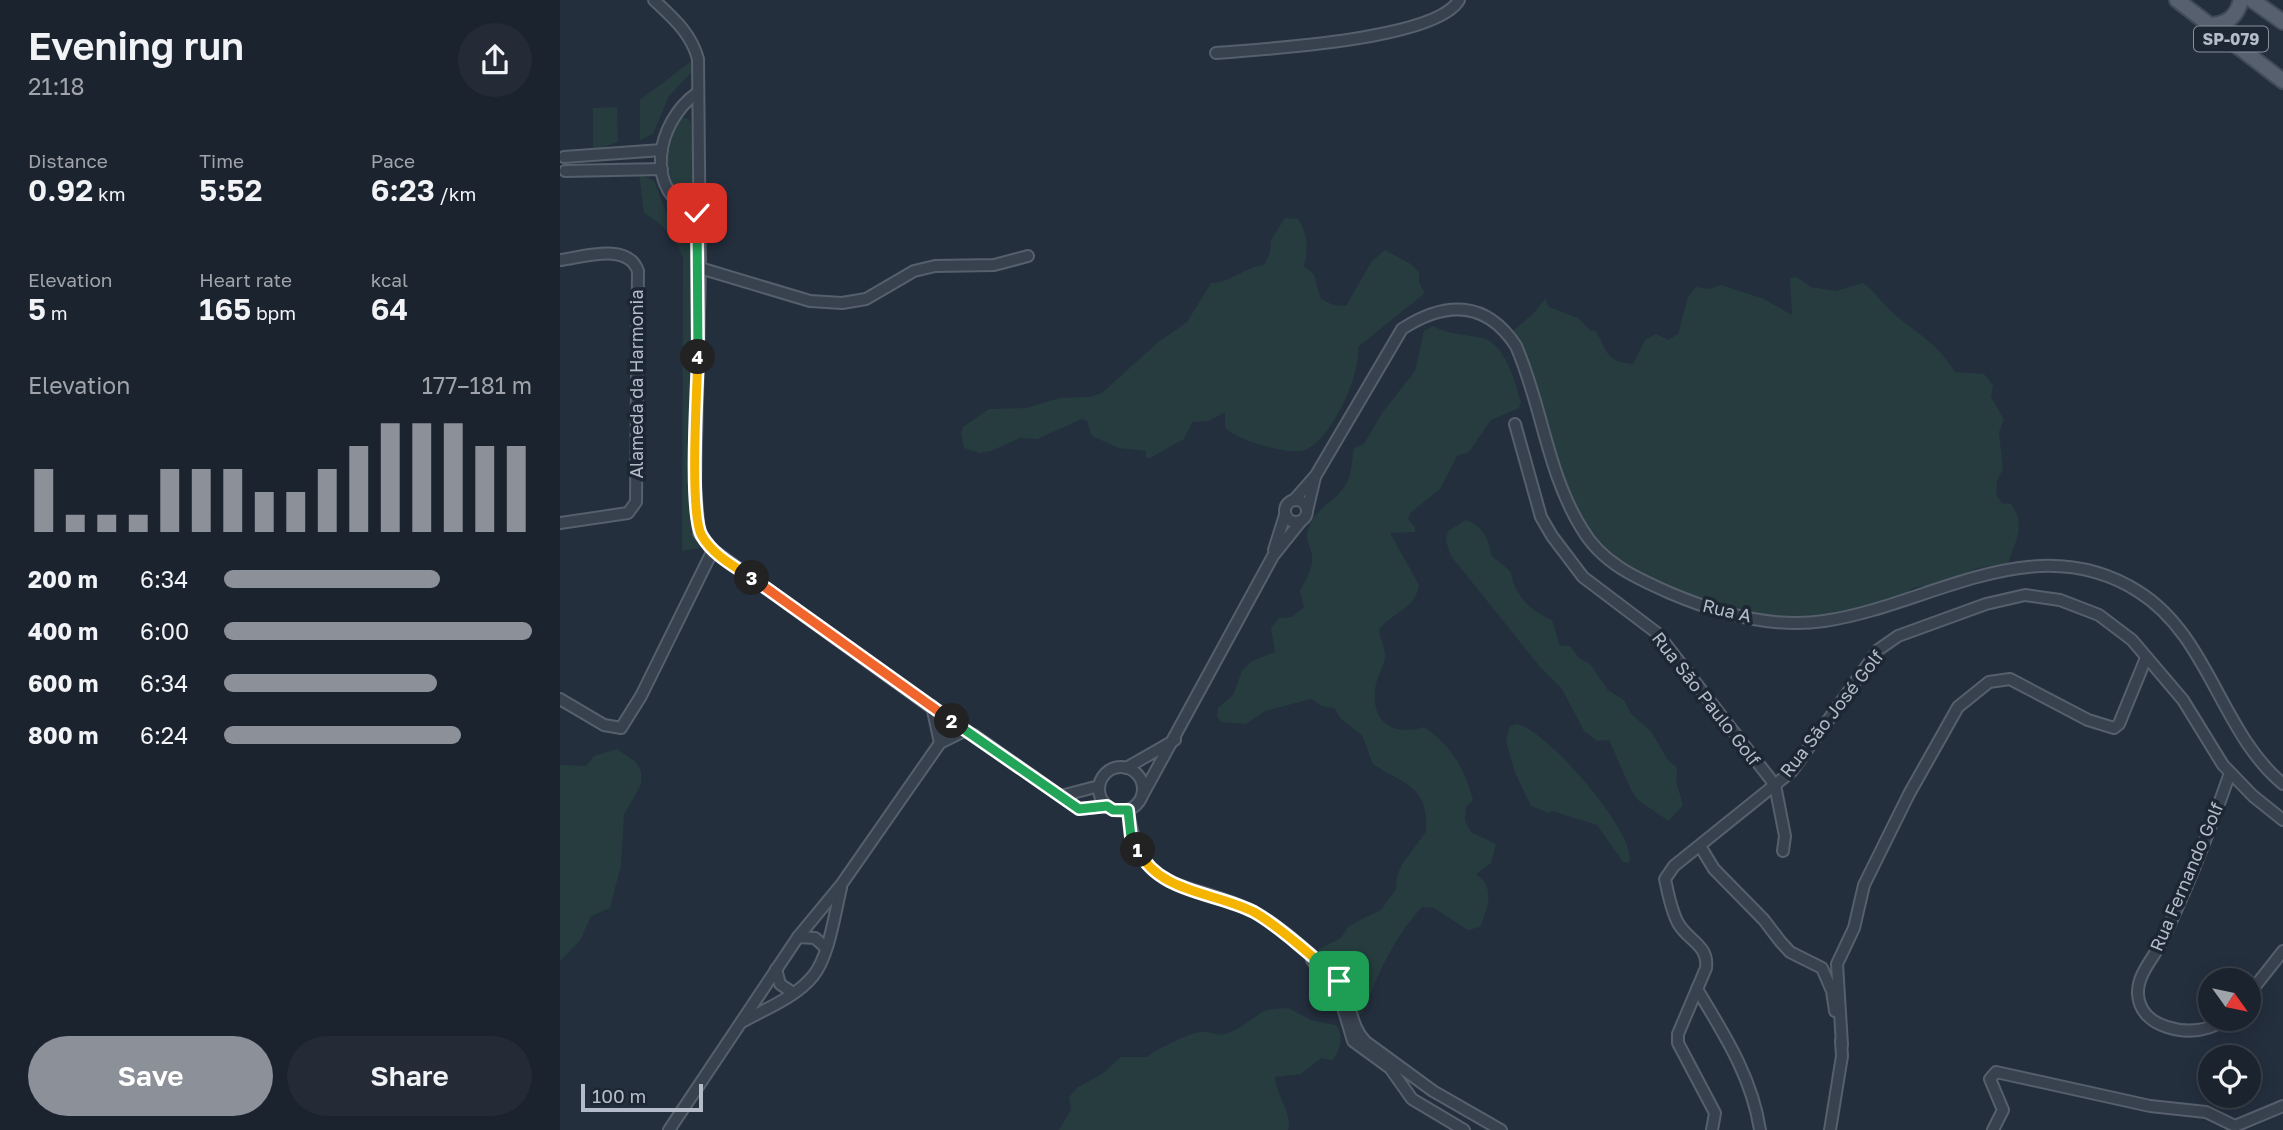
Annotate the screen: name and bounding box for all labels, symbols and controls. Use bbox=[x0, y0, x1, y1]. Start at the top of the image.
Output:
text: Evening run bbox=[28, 23, 244, 68]
button: share bbox=[458, 23, 532, 97]
road number: SP-079 bbox=[2194, 26, 2268, 52]
text: 21:18 bbox=[28, 72, 85, 100]
text: Distance bbox=[28, 149, 108, 172]
text: Time bbox=[199, 149, 244, 172]
text: Pace bbox=[371, 149, 415, 172]
text: 0.92 bbox=[28, 172, 93, 208]
text: 5:52 bbox=[199, 172, 263, 208]
text: 6:23 bbox=[371, 172, 435, 208]
text: km bbox=[93, 182, 125, 205]
text: /km bbox=[435, 182, 476, 205]
pin bbox=[667, 183, 727, 243]
icon: check bbox=[678, 194, 716, 232]
text: Elevation bbox=[28, 268, 113, 291]
text: Heart rate bbox=[199, 268, 292, 291]
text: kcal bbox=[371, 268, 408, 291]
street label: Alameda da Harmonia bbox=[625, 289, 647, 479]
text: 5 bbox=[28, 291, 46, 327]
text: 165 bbox=[199, 291, 251, 327]
text: 64 bbox=[371, 291, 408, 327]
text: m bbox=[46, 301, 68, 324]
text: bpm bbox=[251, 301, 296, 324]
pin: 4 bbox=[680, 340, 716, 374]
text: 4 bbox=[692, 345, 703, 368]
text: Elevation bbox=[28, 371, 130, 399]
text: 177–181 m bbox=[422, 371, 532, 399]
pin: 3 bbox=[734, 560, 770, 596]
text: 200 m bbox=[28, 565, 98, 593]
text: 6:34 bbox=[140, 565, 188, 593]
text: 3 bbox=[746, 566, 757, 589]
street label: Rua A bbox=[1701, 594, 1754, 626]
text: 400 m bbox=[28, 617, 98, 645]
text: 6:00 bbox=[140, 617, 189, 645]
street label: Rua São Paulo Golf bbox=[1648, 627, 1766, 770]
street label: Rua São José Golf bbox=[1775, 645, 1888, 781]
text: 600 m bbox=[28, 669, 98, 697]
text: 6:34 bbox=[140, 669, 188, 697]
pin: 2 bbox=[934, 704, 970, 738]
text: 2 bbox=[946, 709, 957, 732]
text: 800 m bbox=[28, 721, 99, 749]
text: 6:24 bbox=[140, 721, 188, 749]
street label: Rua Fernando Golf bbox=[2145, 798, 2228, 954]
pin: 1 bbox=[1120, 832, 1156, 868]
text: 1 bbox=[1133, 838, 1142, 861]
pin bbox=[1309, 951, 1369, 1011]
icon: arrive bbox=[1320, 962, 1358, 1000]
north arrow bbox=[2198, 968, 2261, 1031]
map controls bbox=[2198, 968, 2261, 1108]
button: Save bbox=[28, 1036, 273, 1116]
button: Share bbox=[287, 1036, 532, 1116]
button: locate bbox=[2198, 1045, 2261, 1108]
scale bar bbox=[581, 1081, 704, 1113]
text: 100 m bbox=[592, 1084, 646, 1107]

